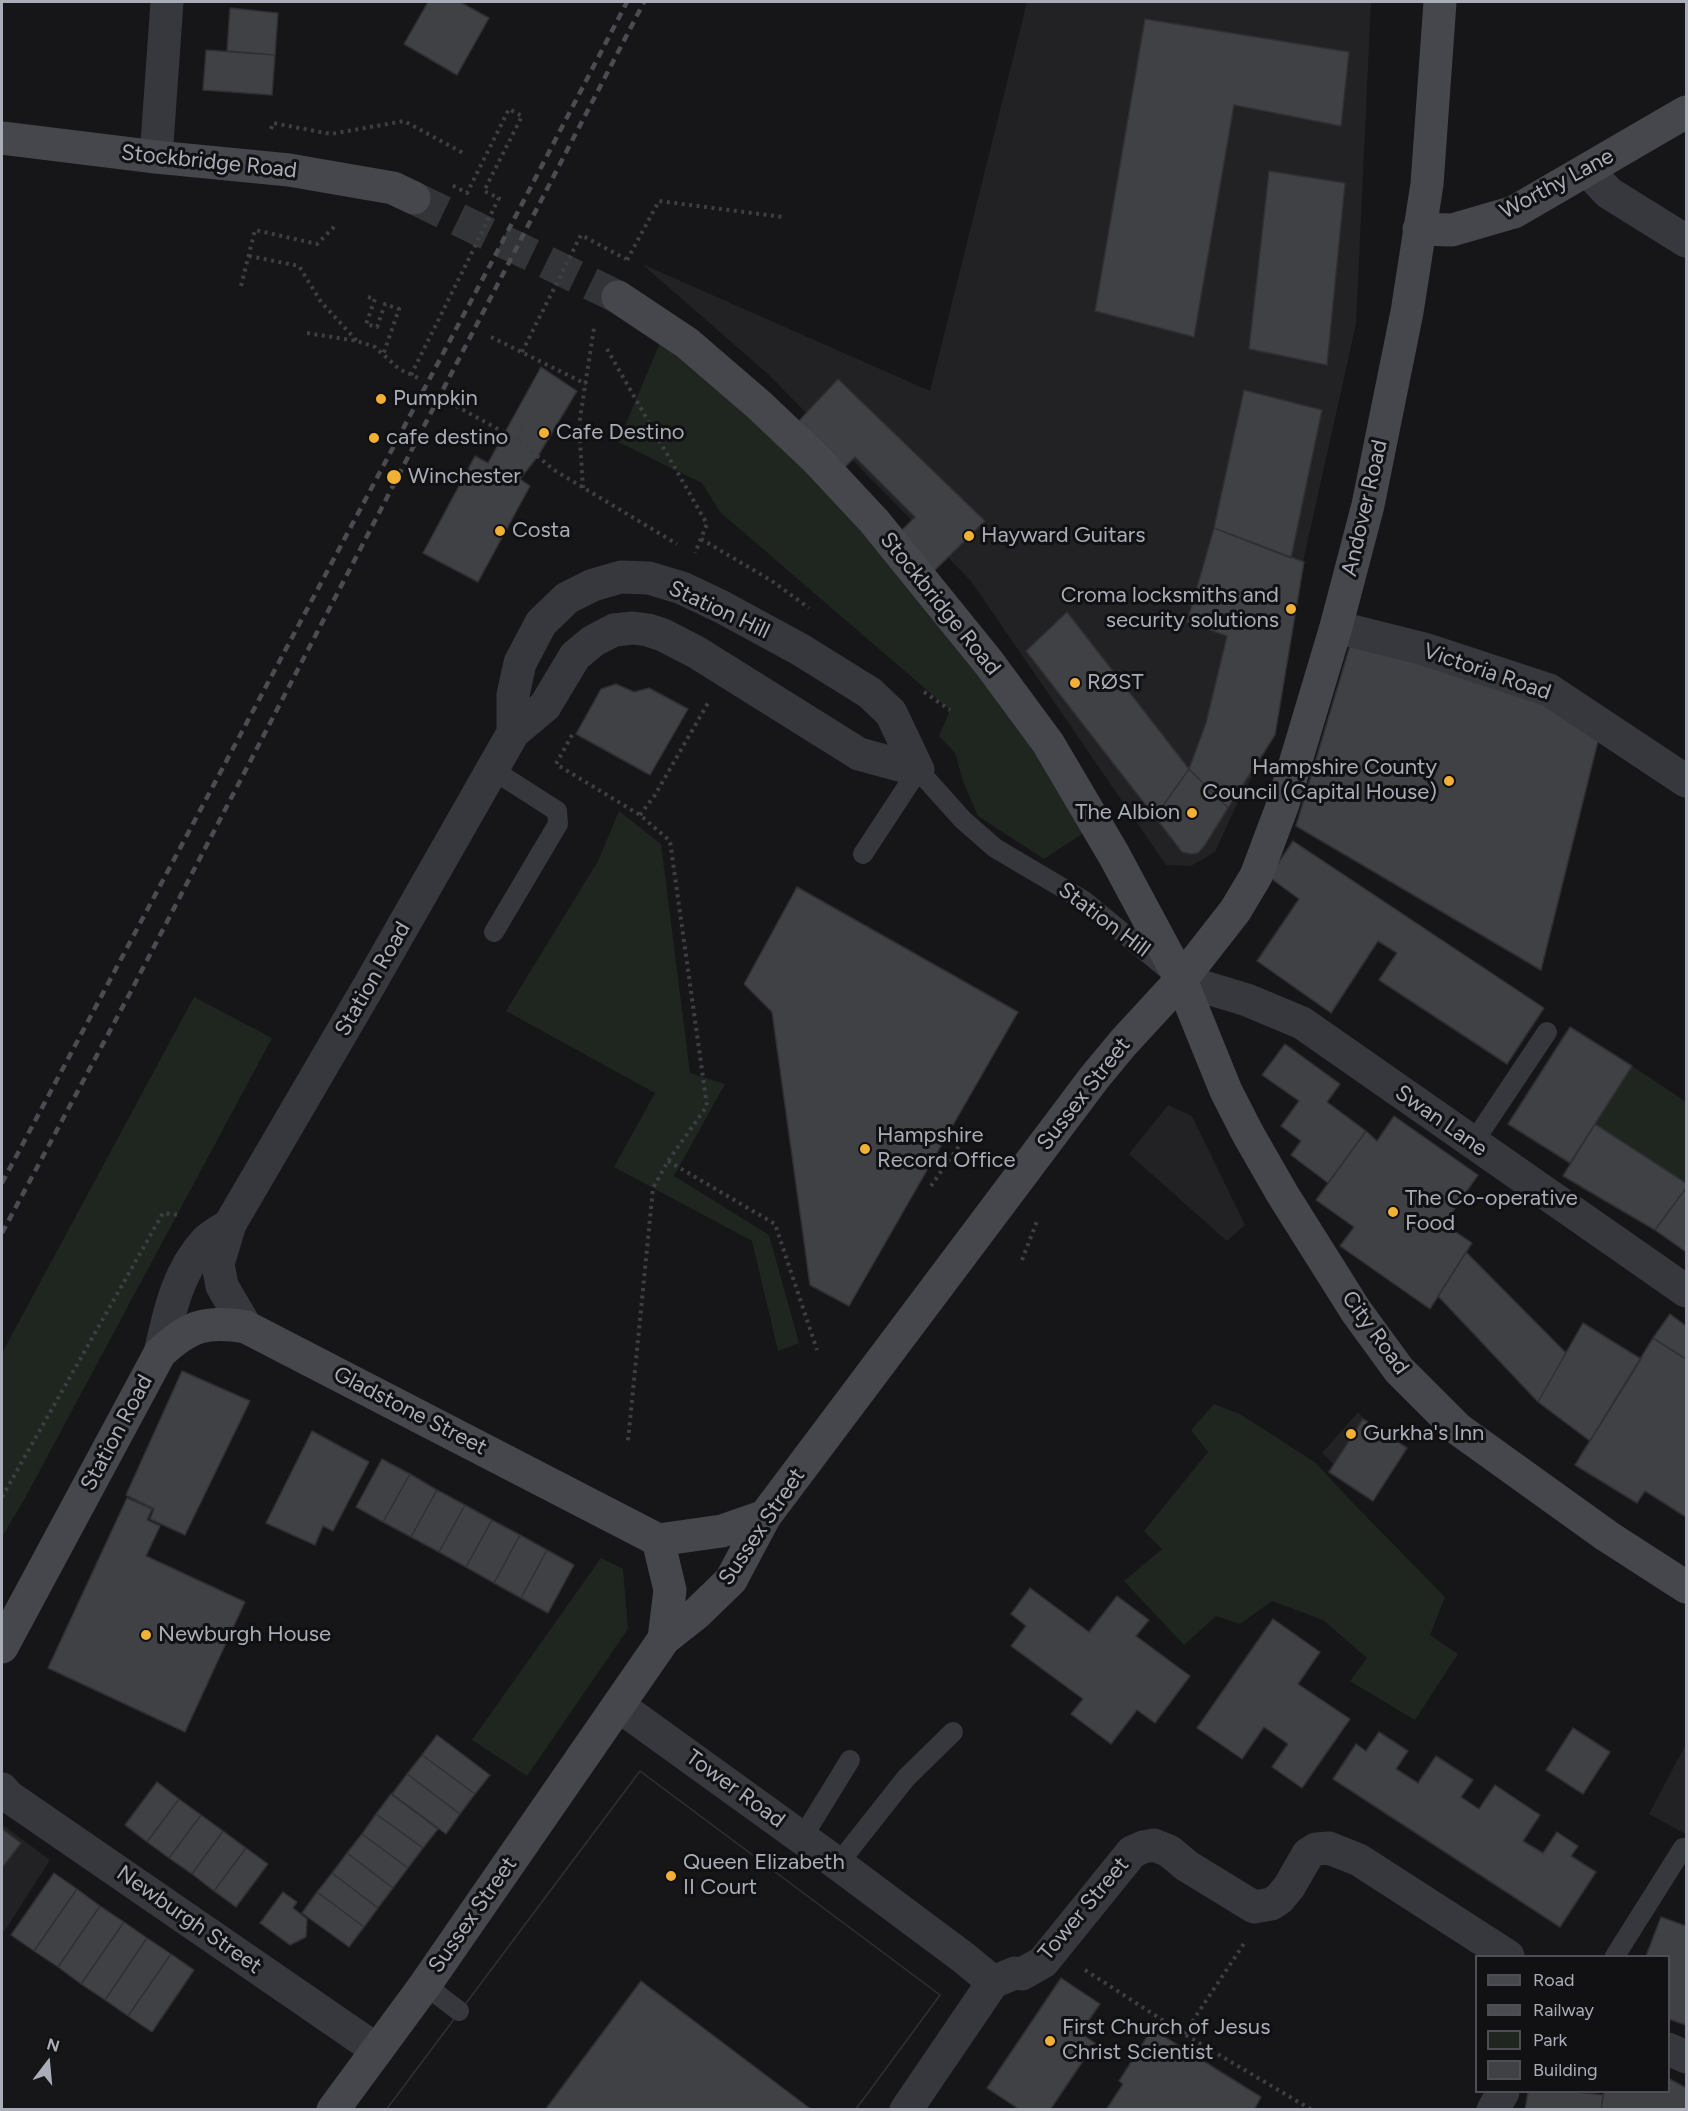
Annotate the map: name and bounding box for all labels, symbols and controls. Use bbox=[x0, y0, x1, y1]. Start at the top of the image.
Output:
street label: Stockbridge Road bbox=[120, 140, 298, 184]
street label: Worthy Lane bbox=[1496, 143, 1618, 225]
place label: Pumpkin bbox=[393, 386, 478, 412]
marker: Pumpkin bbox=[374, 392, 388, 406]
place label: Cafe Destino bbox=[556, 420, 684, 446]
place label: cafe destino bbox=[386, 425, 508, 451]
marker: Cafe Destino bbox=[537, 426, 551, 440]
marker: cafe destino bbox=[367, 431, 381, 445]
street label: Andover Road bbox=[1336, 437, 1394, 579]
place label: Winchester bbox=[408, 464, 521, 490]
marker: Winchester bbox=[385, 468, 403, 486]
place label: Costa bbox=[512, 518, 570, 544]
place label: Hayward Guitars bbox=[981, 523, 1145, 549]
marker: Costa bbox=[493, 524, 507, 538]
street label: Stockbridge Road bbox=[874, 527, 1006, 681]
marker: Hayward Guitars bbox=[962, 529, 976, 543]
street label: Station Hill bbox=[664, 575, 774, 645]
place label: Croma locksmiths and security solutions bbox=[1061, 583, 1279, 634]
marker: Croma locksmiths and security solutions bbox=[1284, 602, 1298, 616]
street label: Victoria Road bbox=[1420, 638, 1554, 706]
place label: RØST bbox=[1087, 670, 1144, 696]
marker: RØST bbox=[1068, 676, 1082, 690]
place label: Hampshire County Council (Capital House) bbox=[1202, 755, 1437, 806]
marker: Hampshire County Council (Capital House) bbox=[1442, 774, 1456, 788]
place label: The Albion bbox=[1075, 800, 1180, 826]
marker: The Albion bbox=[1185, 806, 1199, 820]
street label: Station Hill bbox=[1053, 877, 1155, 963]
street label: Station Road bbox=[330, 917, 416, 1041]
street label: Sussex Street bbox=[1032, 1032, 1136, 1156]
street label: Swan Lane bbox=[1390, 1080, 1492, 1162]
place label: Hampshire Record Office bbox=[877, 1123, 1016, 1174]
marker: Hampshire Record Office bbox=[858, 1142, 872, 1156]
place label: The Co-operative Food bbox=[1405, 1186, 1578, 1238]
marker: The Co-operative Food bbox=[1386, 1205, 1400, 1219]
street label: City Road bbox=[1336, 1286, 1414, 1380]
street label: Gladstone Street bbox=[329, 1361, 491, 1461]
street label: Station Road bbox=[75, 1371, 159, 1495]
place label: Gurkha's Inn bbox=[1363, 1421, 1484, 1447]
marker: Gurkha's Inn bbox=[1344, 1427, 1358, 1441]
street label: Sussex Street bbox=[713, 1463, 811, 1591]
place label: Newburgh House bbox=[158, 1622, 331, 1648]
marker: Newburgh House bbox=[139, 1628, 153, 1642]
street label: Tower Road bbox=[680, 1744, 790, 1834]
place label: Queen Elizabeth II Court bbox=[683, 1850, 845, 1902]
street label: Sussex Street bbox=[423, 1852, 523, 1978]
street label: Tower Street bbox=[1033, 1852, 1135, 1966]
street label: Newburgh Street bbox=[111, 1860, 267, 1980]
marker: Queen Elizabeth II Court bbox=[664, 1869, 678, 1883]
legend bbox=[1475, 1955, 1670, 2093]
text: Road bbox=[1533, 1969, 1574, 1991]
text: Railway bbox=[1533, 1999, 1594, 2021]
place label: First Church of Jesus Christ Scientist bbox=[1062, 2015, 1270, 2066]
text: Park bbox=[1533, 2029, 1567, 2051]
north arrow bbox=[18, 2033, 78, 2093]
text: N bbox=[45, 2034, 62, 2056]
marker: First Church of Jesus Christ Scientist bbox=[1043, 2034, 1057, 2048]
text: Building bbox=[1533, 2059, 1598, 2081]

